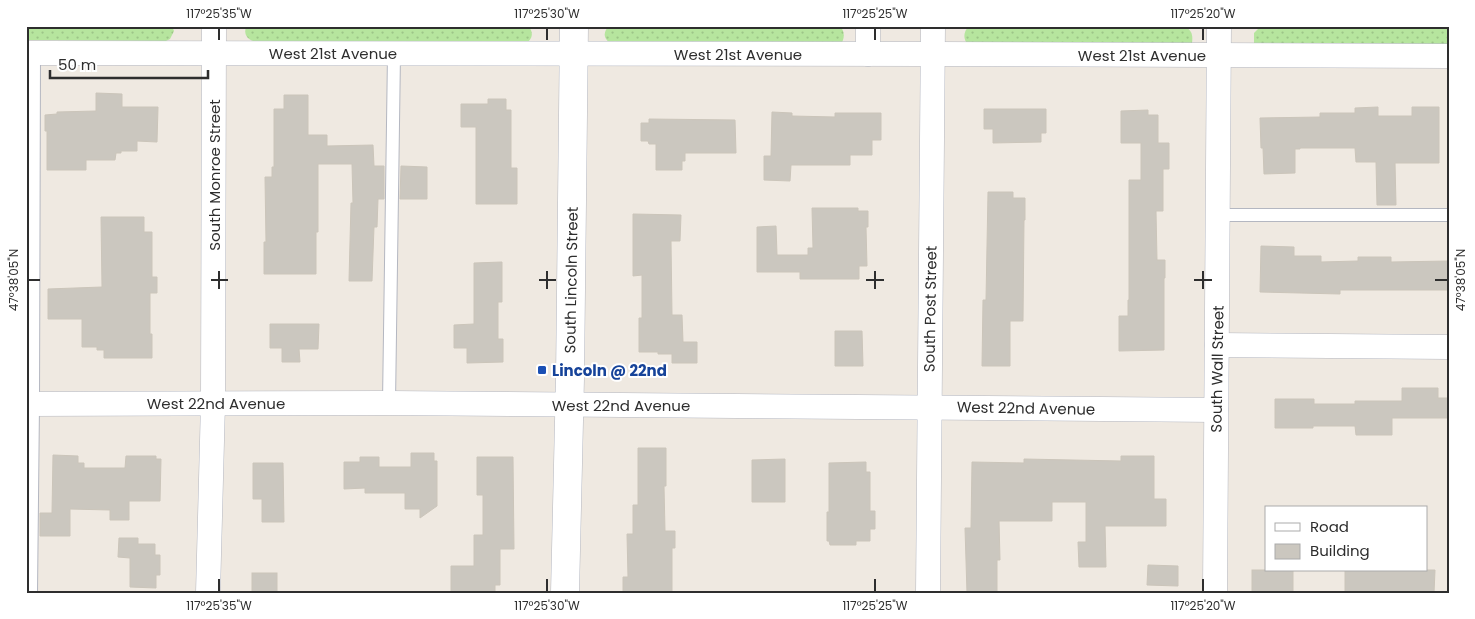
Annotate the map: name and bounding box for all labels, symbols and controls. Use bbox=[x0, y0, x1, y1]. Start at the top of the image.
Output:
text: 117°25'35"W bbox=[186, 5, 252, 22]
text: 117°25'30"W bbox=[514, 5, 580, 22]
text: 117°25'25"W bbox=[842, 5, 908, 22]
text: 117°25'20"W bbox=[1170, 5, 1236, 22]
street label: West 21st Avenue bbox=[269, 43, 397, 64]
street label: West 21st Avenue bbox=[674, 44, 802, 65]
street label: West 21st Avenue bbox=[1078, 45, 1206, 66]
scale bar bbox=[50, 48, 208, 80]
text: 50 m bbox=[58, 54, 96, 75]
street label: South Monroe Street bbox=[204, 99, 225, 251]
street label: South Lincoln Street bbox=[559, 206, 583, 354]
street label: South Post Street bbox=[918, 246, 942, 372]
text: 47°38'05"N bbox=[5, 249, 22, 311]
text: 47°38'05"N bbox=[1452, 249, 1469, 311]
street label: South Wall Street bbox=[1205, 305, 1229, 433]
place label: Lincoln @ 22nd bbox=[552, 360, 667, 381]
marker: Lincoln @ 22nd bbox=[536, 364, 548, 376]
street label: West 22nd Avenue bbox=[147, 393, 285, 414]
street label: West 22nd Avenue bbox=[552, 395, 690, 416]
street label: West 22nd Avenue bbox=[957, 396, 1095, 420]
legend bbox=[1265, 506, 1428, 572]
text: Road bbox=[1310, 516, 1349, 537]
text: Building bbox=[1310, 540, 1370, 561]
text: 117°25'35"W bbox=[186, 597, 252, 614]
text: 117°25'30"W bbox=[514, 597, 580, 614]
text: 117°25'25"W bbox=[842, 597, 908, 614]
text: 117°25'20"W bbox=[1170, 597, 1236, 614]

